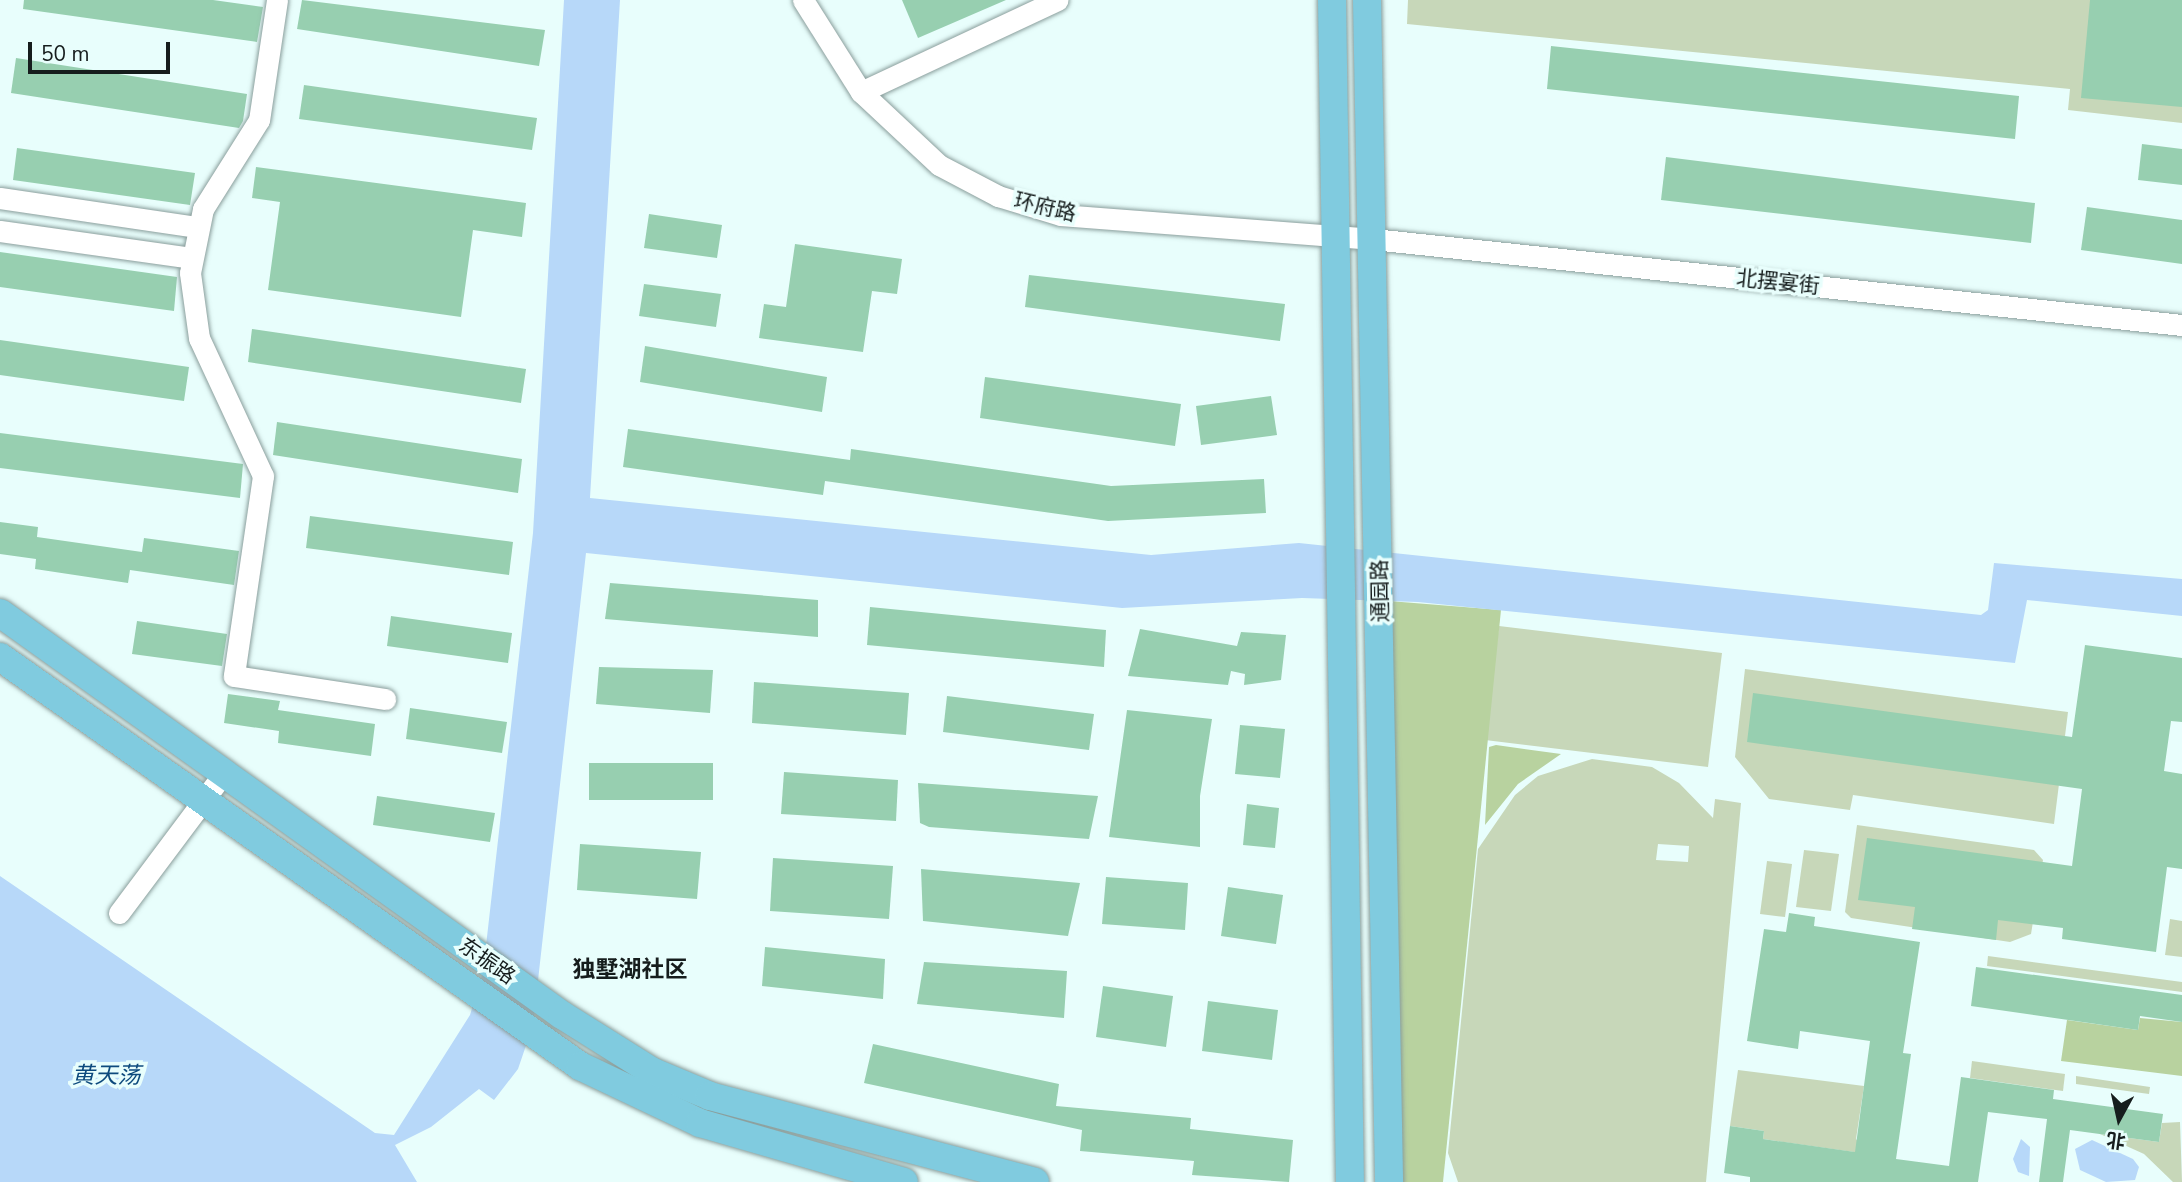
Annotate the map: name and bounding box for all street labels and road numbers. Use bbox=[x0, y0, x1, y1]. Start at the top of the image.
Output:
street label: 环府路 bbox=[1011, 188, 1079, 226]
street label: 北摆宴街 bbox=[1735, 265, 1821, 299]
street label: 通园路 bbox=[1367, 559, 1393, 623]
street label: 东振路 bbox=[454, 933, 520, 989]

